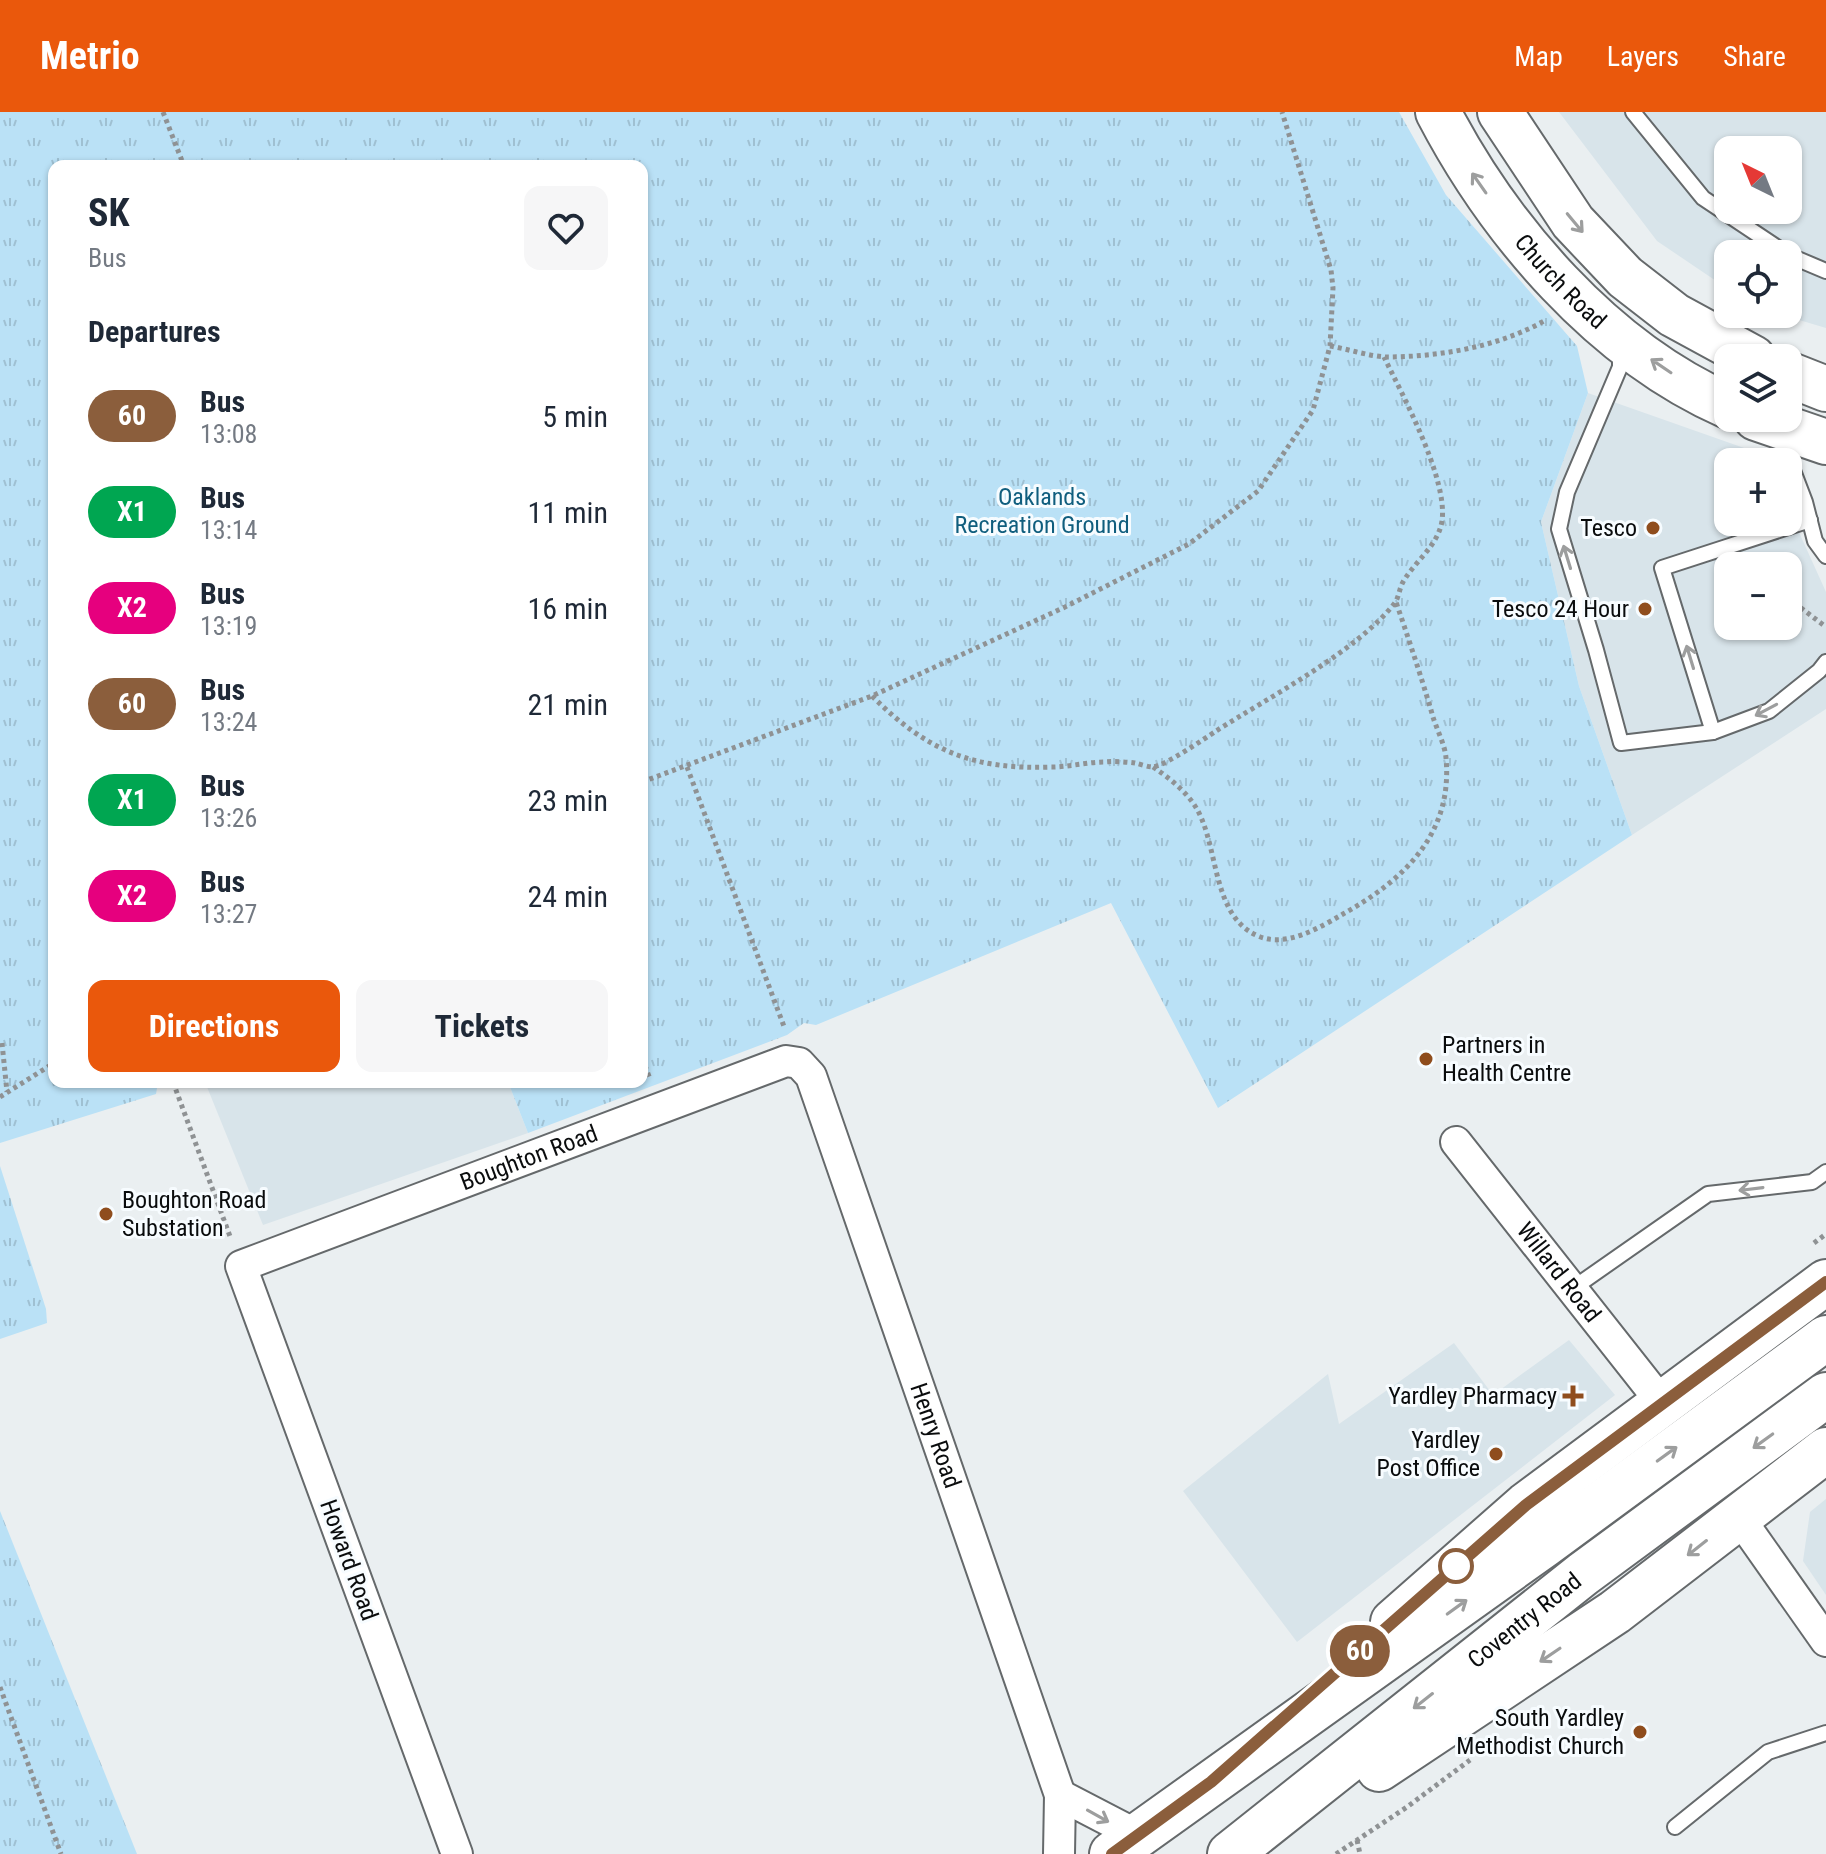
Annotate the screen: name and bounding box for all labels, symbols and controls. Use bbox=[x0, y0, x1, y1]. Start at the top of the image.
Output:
text: Metrio bbox=[40, 34, 140, 78]
text: Map bbox=[1514, 40, 1563, 73]
text: Layers bbox=[1607, 40, 1679, 73]
text: Share bbox=[1723, 40, 1786, 73]
north arrow bbox=[1714, 136, 1802, 224]
map controls bbox=[1714, 136, 1802, 640]
one-way arrow bbox=[1471, 173, 1487, 195]
button: heart bbox=[524, 186, 608, 270]
text: SK bbox=[88, 191, 130, 235]
one-way arrow bbox=[1566, 212, 1584, 233]
street label: Church Road bbox=[1509, 229, 1612, 335]
button: locate bbox=[1714, 240, 1802, 328]
text: Bus bbox=[88, 243, 127, 273]
text: Departures bbox=[88, 314, 221, 349]
button: layers bbox=[1714, 344, 1802, 432]
one-way arrow bbox=[1650, 358, 1672, 375]
text: Bus bbox=[200, 384, 245, 419]
text: 60 bbox=[118, 399, 146, 432]
text: 5 min bbox=[542, 399, 608, 434]
text: 13:08 bbox=[200, 419, 257, 449]
button: + bbox=[1714, 448, 1802, 536]
text: Bus bbox=[200, 480, 245, 515]
park label: Oaklands Recreation Ground bbox=[954, 483, 1130, 539]
text: X1 bbox=[117, 495, 147, 528]
text: 11 min bbox=[527, 495, 608, 530]
place label: Tesco bbox=[1580, 514, 1637, 542]
text: 13:14 bbox=[200, 515, 257, 545]
marker: Tesco bbox=[1644, 519, 1662, 537]
one-way arrow bbox=[1559, 544, 1574, 570]
button: − bbox=[1714, 552, 1802, 640]
text: Bus bbox=[200, 576, 245, 611]
text: X2 bbox=[117, 591, 147, 624]
text: 16 min bbox=[527, 591, 608, 626]
place label: Tesco 24 Hour bbox=[1492, 595, 1629, 623]
marker: Tesco 24 Hour bbox=[1636, 600, 1654, 618]
text: 13:19 bbox=[200, 611, 257, 641]
one-way arrow bbox=[1682, 645, 1696, 670]
text: Bus bbox=[200, 672, 245, 707]
text: 60 bbox=[118, 687, 146, 720]
text: 21 min bbox=[527, 687, 608, 722]
one-way arrow bbox=[1755, 703, 1778, 718]
text: 13:24 bbox=[200, 707, 257, 737]
text: Bus bbox=[200, 768, 245, 803]
text: X1 bbox=[117, 783, 147, 816]
text: 23 min bbox=[527, 783, 608, 818]
text: 13:26 bbox=[200, 803, 257, 833]
text: Bus bbox=[200, 864, 245, 899]
text: X2 bbox=[117, 879, 147, 912]
text: 24 min bbox=[527, 879, 608, 914]
text: 13:27 bbox=[200, 899, 257, 929]
button: Directions bbox=[88, 980, 340, 1072]
button: Tickets bbox=[356, 980, 608, 1072]
place label: Partners in Health Centre bbox=[1442, 1031, 1571, 1087]
marker: Partners in Health Centre bbox=[1417, 1050, 1435, 1068]
street label: Boughton Road bbox=[456, 1119, 601, 1196]
one-way arrow bbox=[1738, 1181, 1765, 1196]
place label: Boughton Road Substation bbox=[122, 1186, 266, 1242]
marker: Boughton Road Substation bbox=[97, 1205, 115, 1223]
street label: Willard Road bbox=[1511, 1217, 1607, 1328]
street label: Henry Road bbox=[904, 1379, 967, 1492]
place label: Yardley Pharmacy bbox=[1388, 1382, 1557, 1410]
marker: Yardley Pharmacy bbox=[1564, 1387, 1582, 1405]
place label: Yardley Post Office bbox=[1377, 1426, 1480, 1482]
one-way arrow bbox=[1753, 1432, 1774, 1449]
marker: Yardley Post Office bbox=[1487, 1445, 1505, 1463]
one-way arrow bbox=[1656, 1446, 1678, 1462]
street label: Howard Road bbox=[314, 1496, 384, 1624]
one-way arrow bbox=[1687, 1540, 1708, 1557]
unlabelled marker bbox=[1439, 1549, 1473, 1583]
street label: Coventry Road bbox=[1462, 1567, 1587, 1674]
one-way arrow bbox=[1446, 1599, 1467, 1616]
line badge: 60 bbox=[1324, 1625, 1396, 1677]
text: 60 bbox=[1346, 1634, 1374, 1667]
one-way arrow bbox=[1540, 1647, 1562, 1664]
one-way arrow bbox=[1413, 1692, 1434, 1710]
place label: South Yardley Methodist Church bbox=[1456, 1704, 1624, 1760]
marker: South Yardley Methodist Church bbox=[1631, 1723, 1649, 1741]
one-way arrow bbox=[1086, 1808, 1109, 1824]

